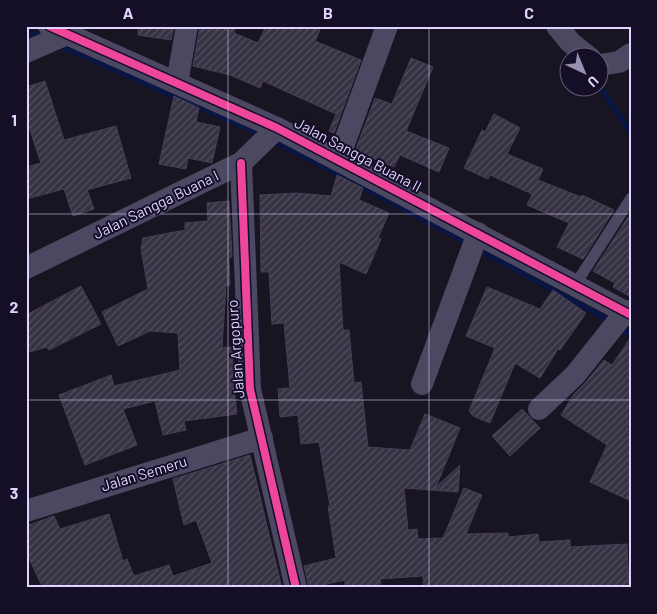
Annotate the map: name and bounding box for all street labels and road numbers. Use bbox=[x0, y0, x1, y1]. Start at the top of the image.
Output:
street label: Jalan Sangga Buana II bbox=[292, 113, 425, 195]
street label: Jalan Sangga Buana I bbox=[90, 166, 221, 242]
street label: Jalan Argopuro bbox=[223, 299, 247, 399]
street label: Jalan Semeru bbox=[98, 451, 189, 495]

